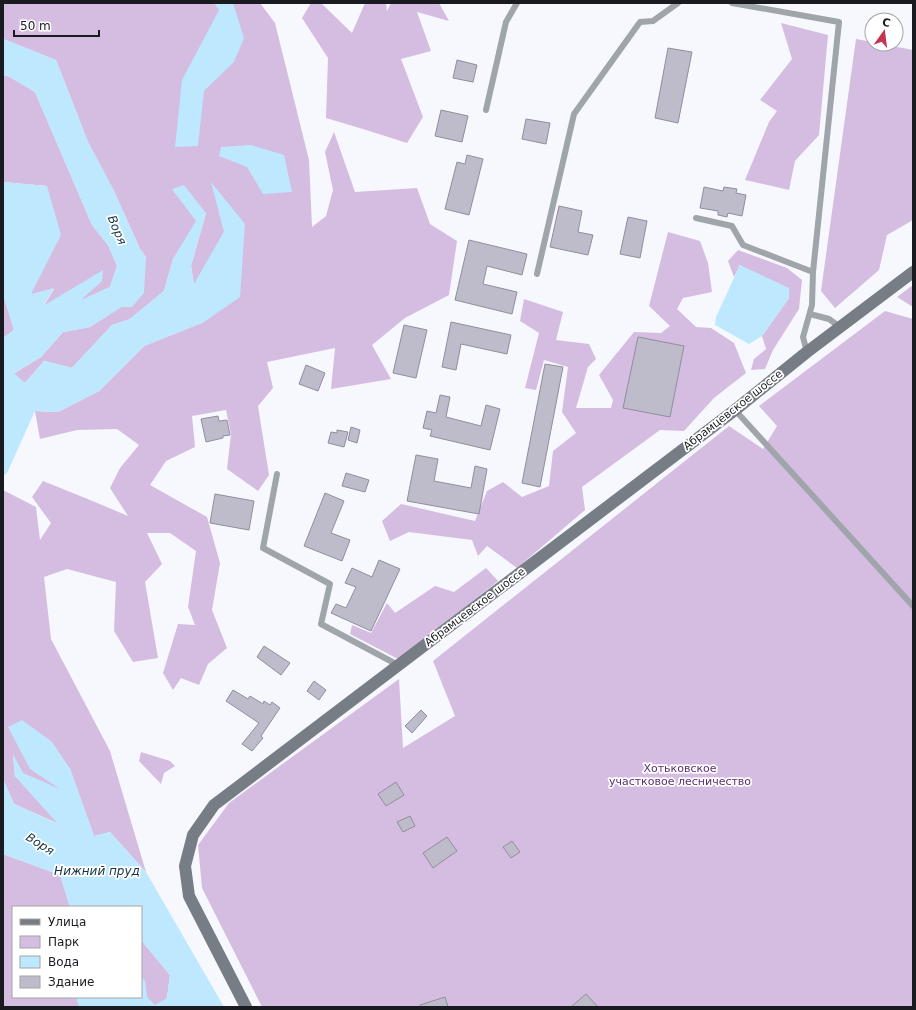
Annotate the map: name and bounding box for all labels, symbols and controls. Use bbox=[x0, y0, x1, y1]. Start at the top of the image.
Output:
scale bar bbox=[14, 12, 99, 38]
north arrow bbox=[864, 12, 904, 52]
text: С bbox=[881, 15, 892, 30]
text: 50 m bbox=[20, 19, 51, 33]
water label: Воря bbox=[105, 213, 129, 247]
street label: Абрамцевское шоссе bbox=[681, 367, 785, 453]
street label: Абрамцевское шоссе bbox=[422, 565, 528, 649]
park label: Хотьковское участковое лесничество bbox=[609, 762, 751, 788]
water label: Воря bbox=[23, 830, 57, 858]
water label: Нижний пруд bbox=[54, 864, 140, 878]
legend bbox=[12, 906, 142, 998]
text: Улица bbox=[48, 915, 86, 929]
text: Парк bbox=[48, 935, 79, 949]
text: Вода bbox=[48, 955, 79, 969]
text: Здание bbox=[48, 975, 94, 989]

